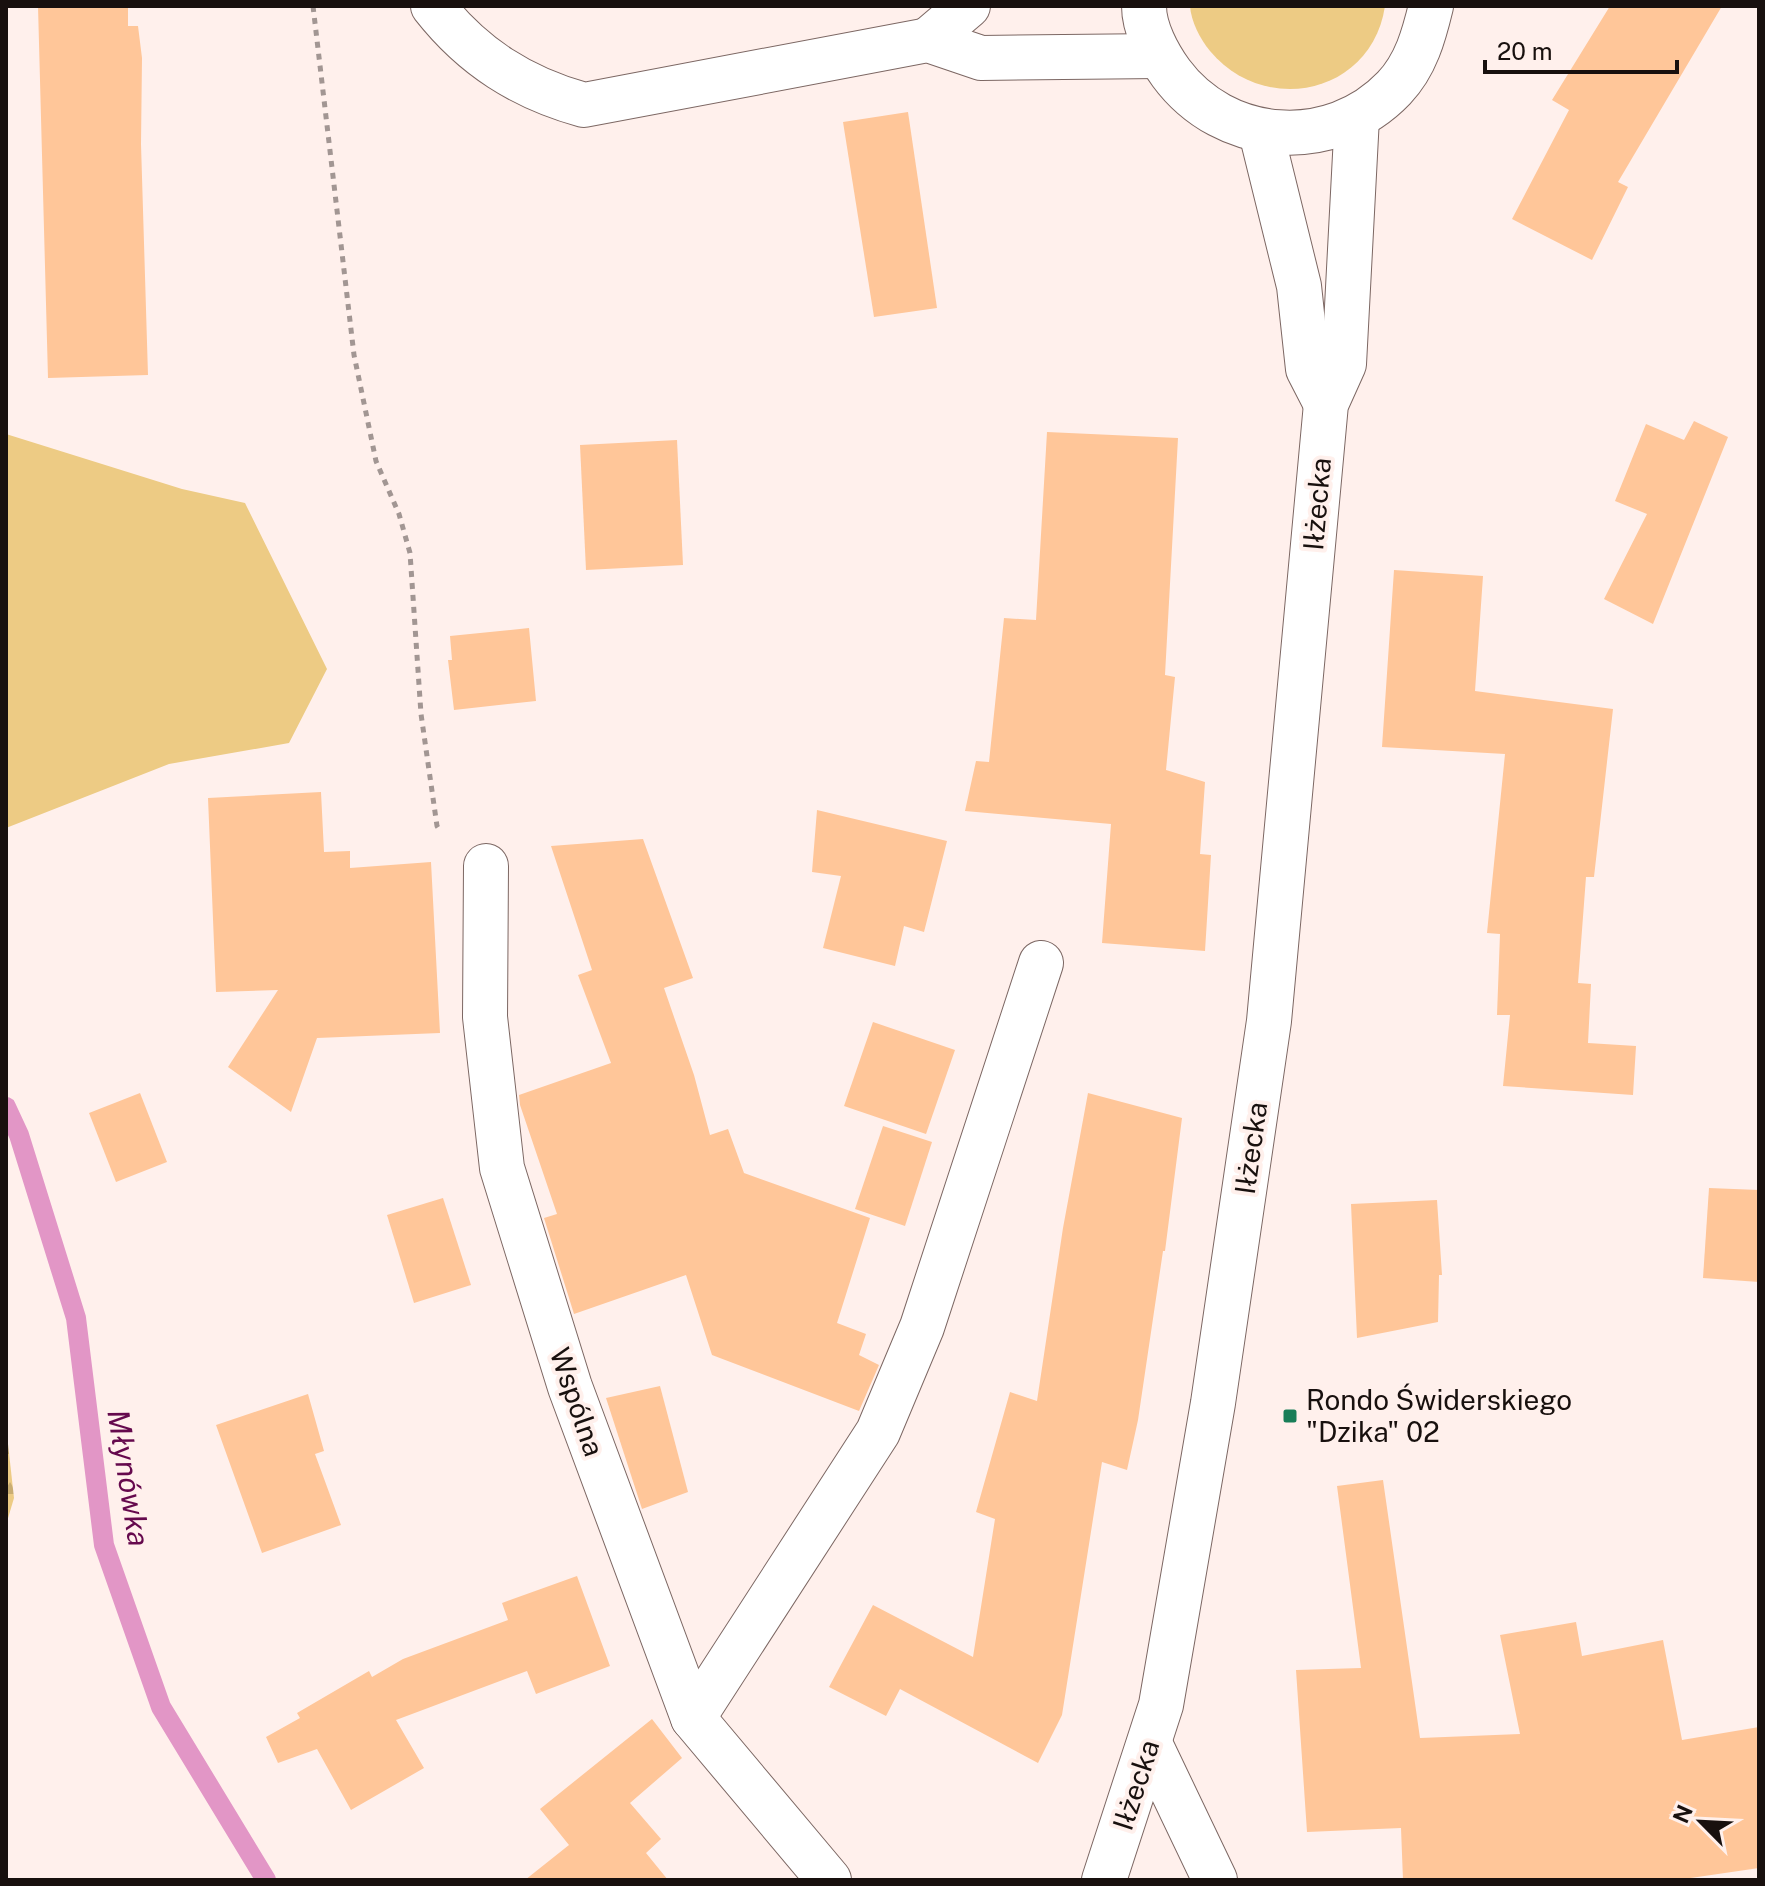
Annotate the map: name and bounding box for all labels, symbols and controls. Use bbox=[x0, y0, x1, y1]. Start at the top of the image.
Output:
scale bar bbox=[1485, 24, 1677, 74]
text: 20 m bbox=[1497, 37, 1553, 65]
street label: Iłżecka bbox=[1296, 456, 1337, 552]
street label: Iłżecka bbox=[1228, 1100, 1273, 1196]
street label: Wspólna bbox=[544, 1343, 611, 1460]
place label: Rondo Świderskiego "Dzika" 02 bbox=[1306, 1383, 1572, 1448]
water label: Młynówka bbox=[100, 1407, 158, 1549]
marker: Rondo Świderskiego "Dzika" 02 bbox=[1281, 1407, 1299, 1425]
street label: Iłżecka bbox=[1105, 1735, 1166, 1834]
north arrow bbox=[1661, 1782, 1741, 1862]
text: N bbox=[1667, 1801, 1698, 1827]

